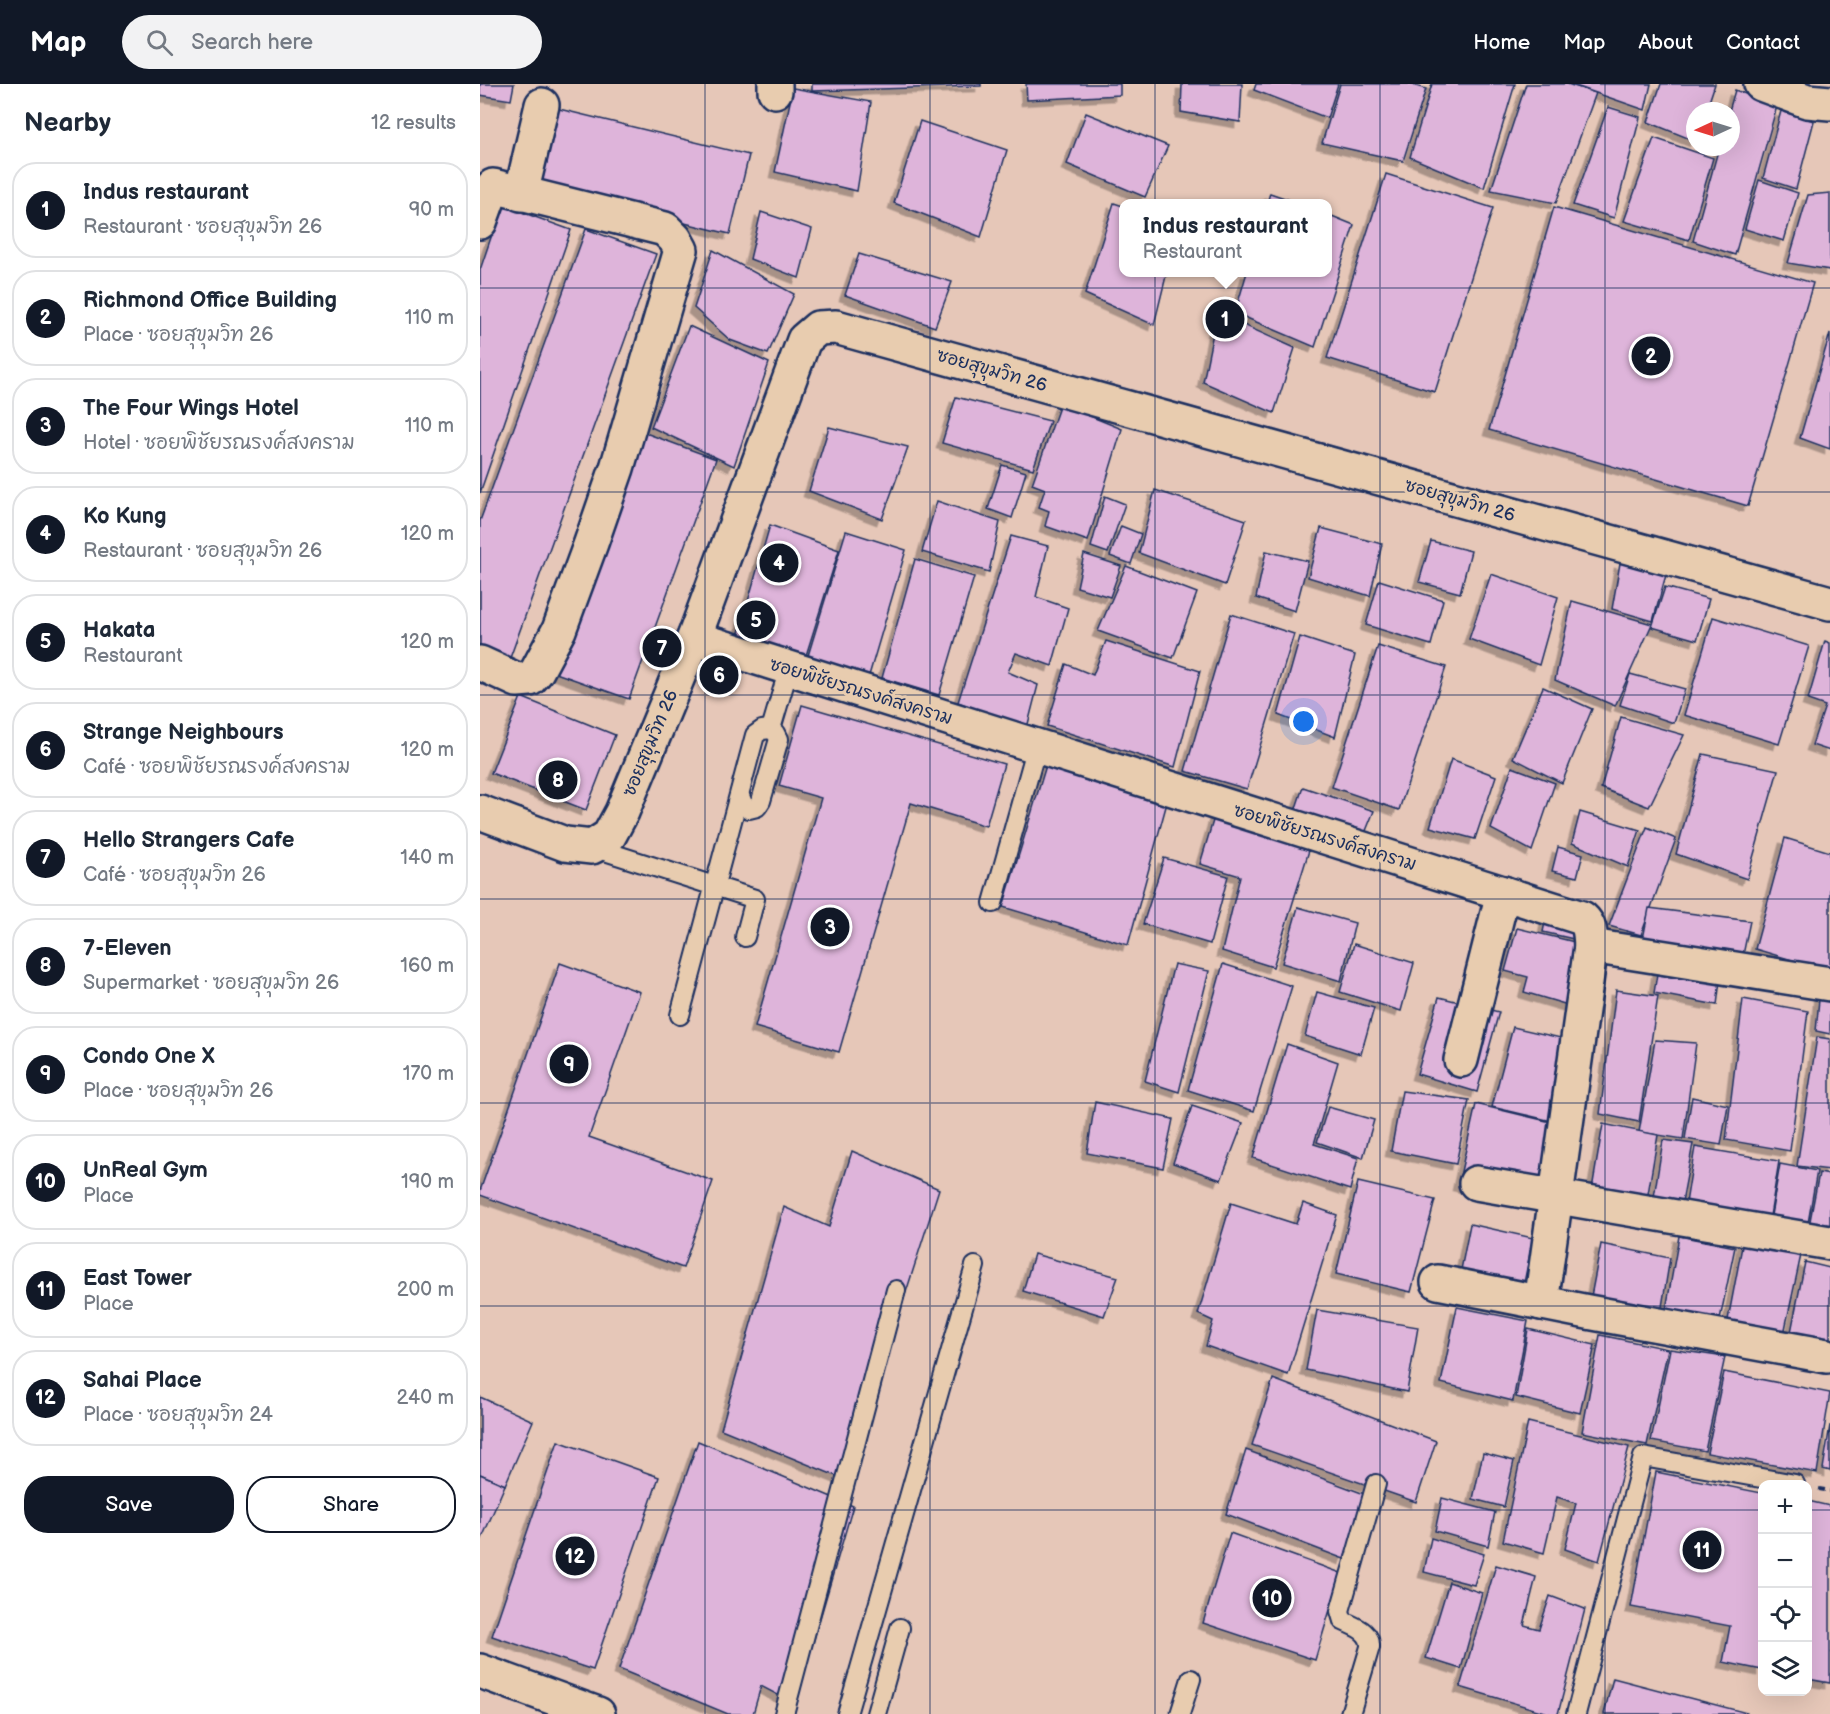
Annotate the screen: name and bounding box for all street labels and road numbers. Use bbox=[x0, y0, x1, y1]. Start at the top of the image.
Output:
street label: ซอยสุขุมวิท 26 bbox=[933, 344, 1050, 399]
street label: ซอยสุขุมวิท 26 bbox=[1401, 474, 1518, 529]
street label: ซอยพิชัยรณรงค์สงคราม bbox=[767, 651, 956, 729]
street label: ซอยสุขุมวิท 26 bbox=[618, 686, 685, 801]
street label: ซอยพิชัยรณรงค์สงคราม bbox=[1231, 797, 1420, 875]

